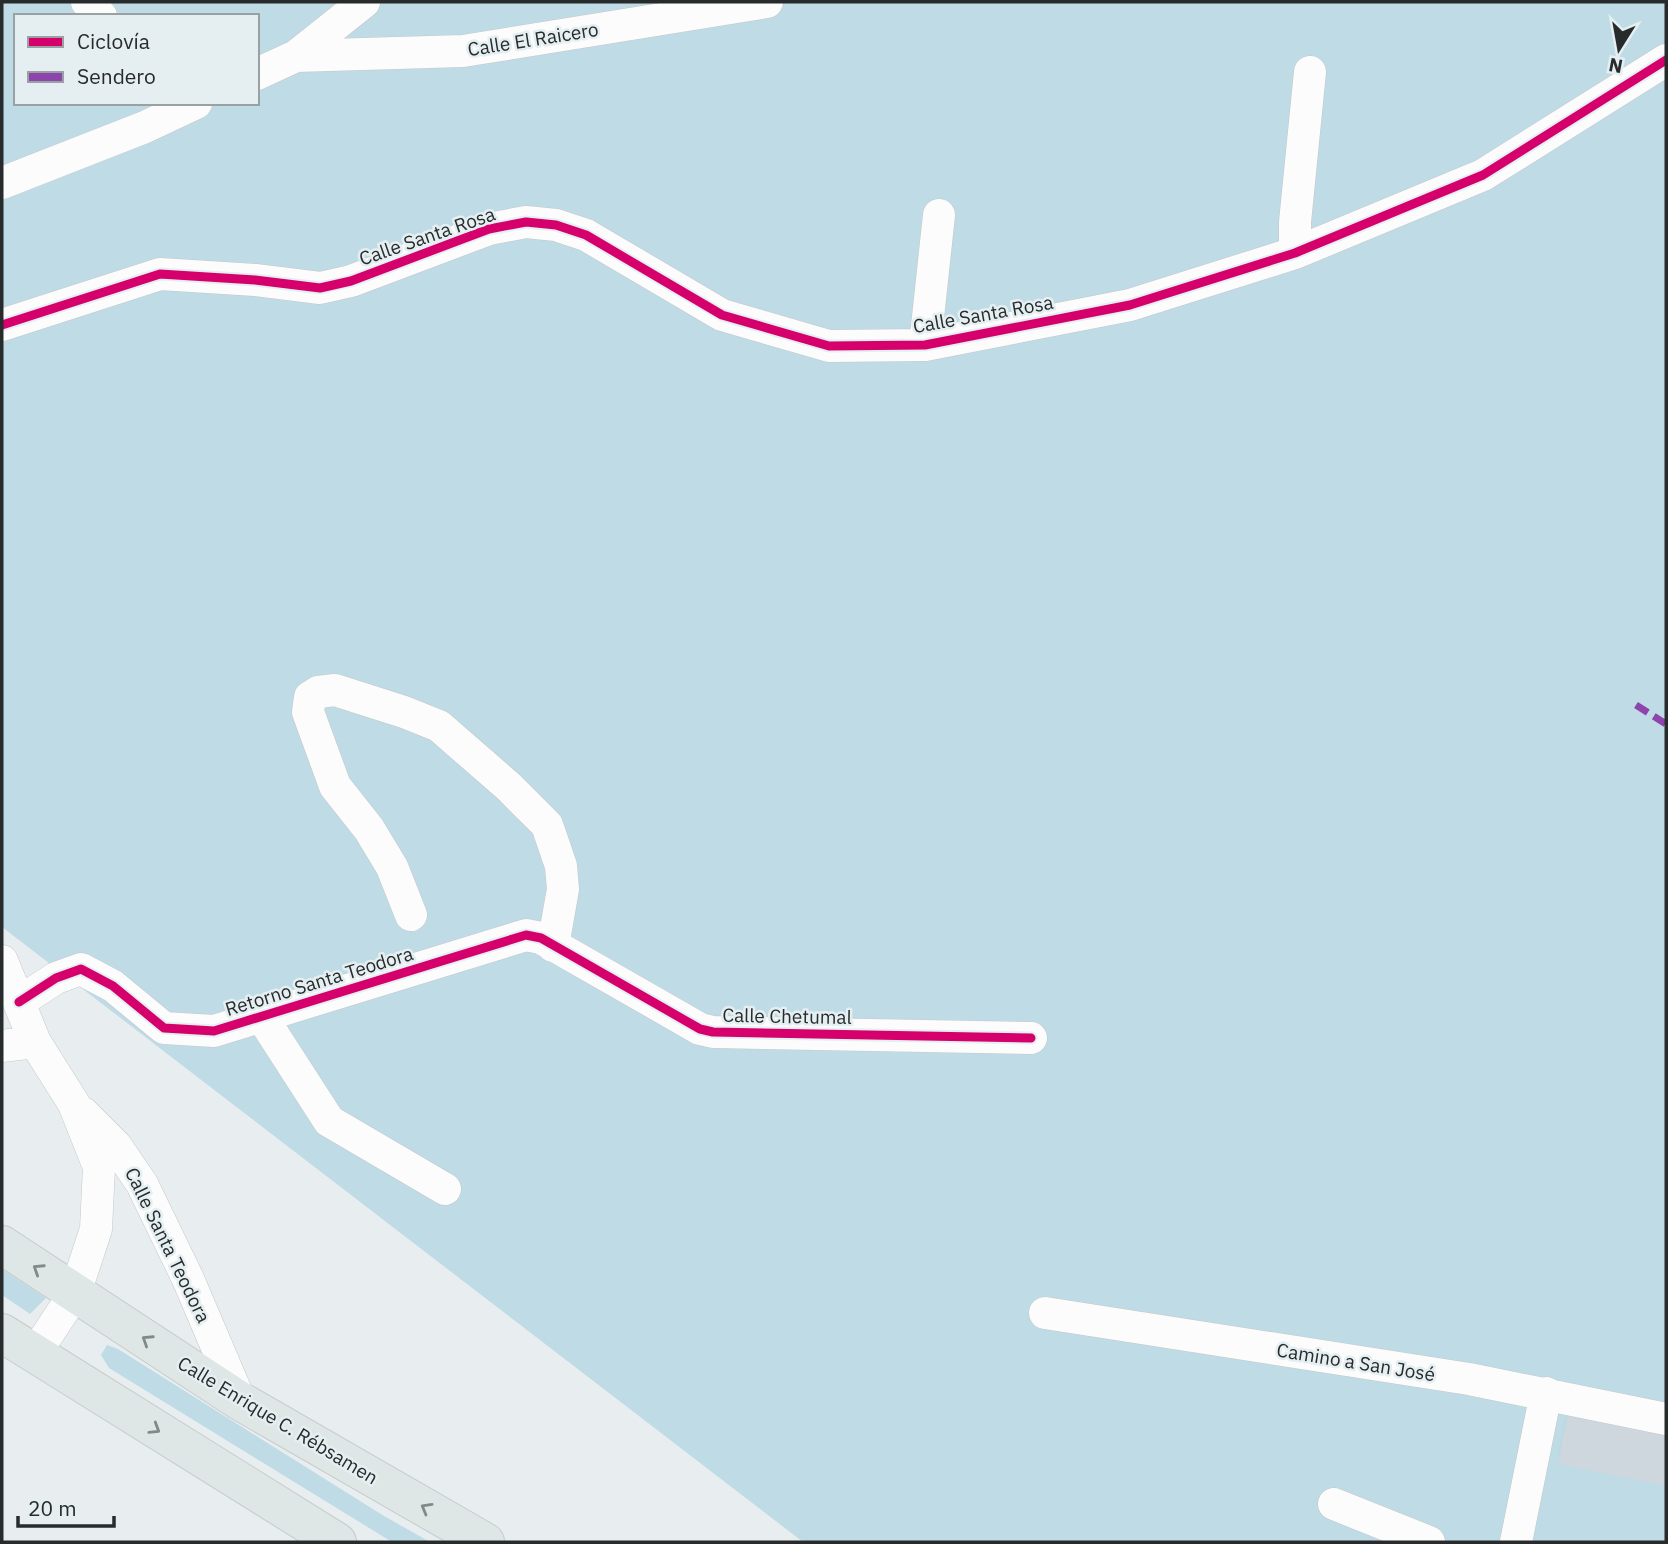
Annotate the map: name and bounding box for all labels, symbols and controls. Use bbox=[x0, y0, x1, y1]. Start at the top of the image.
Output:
legend bbox=[14, 14, 259, 105]
north arrow bbox=[1584, 14, 1654, 84]
street label: Calle El Raicero bbox=[466, 17, 600, 61]
text: Ciclovía bbox=[77, 27, 150, 55]
text: N bbox=[1607, 53, 1625, 79]
text: Sendero bbox=[77, 62, 156, 90]
street label: Calle Santa Rosa bbox=[356, 201, 498, 271]
street label: Calle Santa Rosa bbox=[911, 290, 1055, 338]
street label: Retorno Santa Teodora bbox=[222, 941, 416, 1021]
street label: Calle Chetumal bbox=[722, 1003, 852, 1029]
street label: Calle Santa Teodora bbox=[120, 1163, 216, 1327]
one-way arrow bbox=[33, 1264, 46, 1277]
one-way arrow bbox=[142, 1336, 155, 1349]
street label: Camino a San José bbox=[1275, 1338, 1437, 1386]
street label: Calle Enrique C. Rébsamen bbox=[173, 1351, 383, 1489]
one-way arrow bbox=[147, 1421, 160, 1434]
scale bar bbox=[18, 1484, 114, 1528]
text: 20 m bbox=[28, 1494, 77, 1522]
one-way arrow bbox=[420, 1503, 433, 1516]

